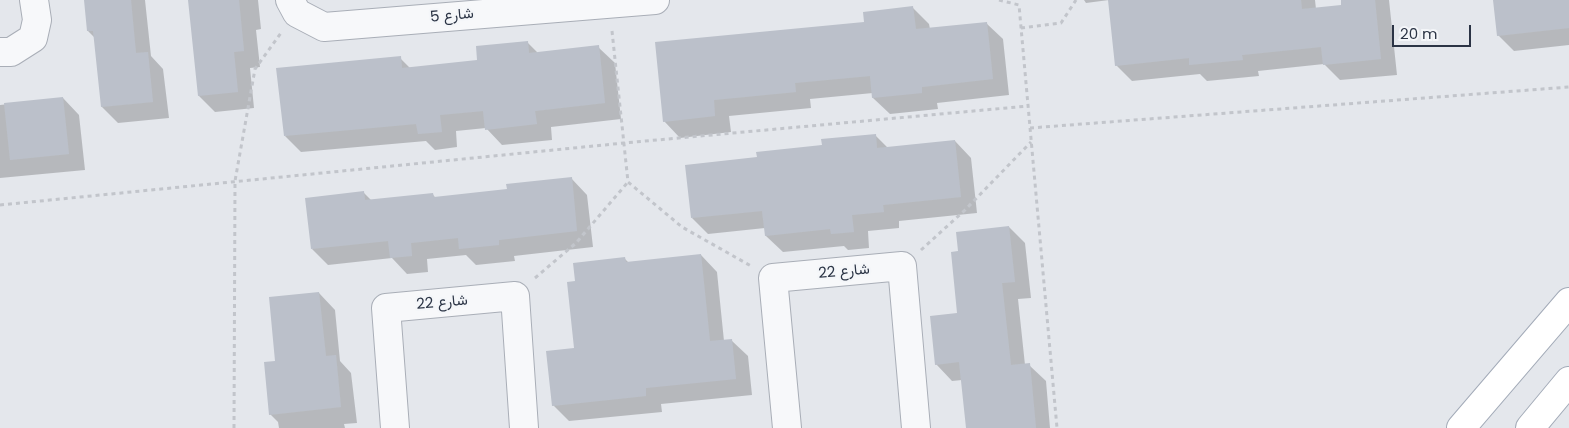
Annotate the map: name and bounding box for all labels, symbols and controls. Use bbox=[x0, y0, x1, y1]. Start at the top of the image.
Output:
street label: شارع 5 bbox=[430, 5, 474, 27]
scale bar bbox=[1394, 15, 1473, 47]
text: 20 m bbox=[1400, 23, 1438, 44]
street label: شارع 22 bbox=[818, 261, 870, 283]
street label: شارع 22 bbox=[416, 292, 468, 314]

